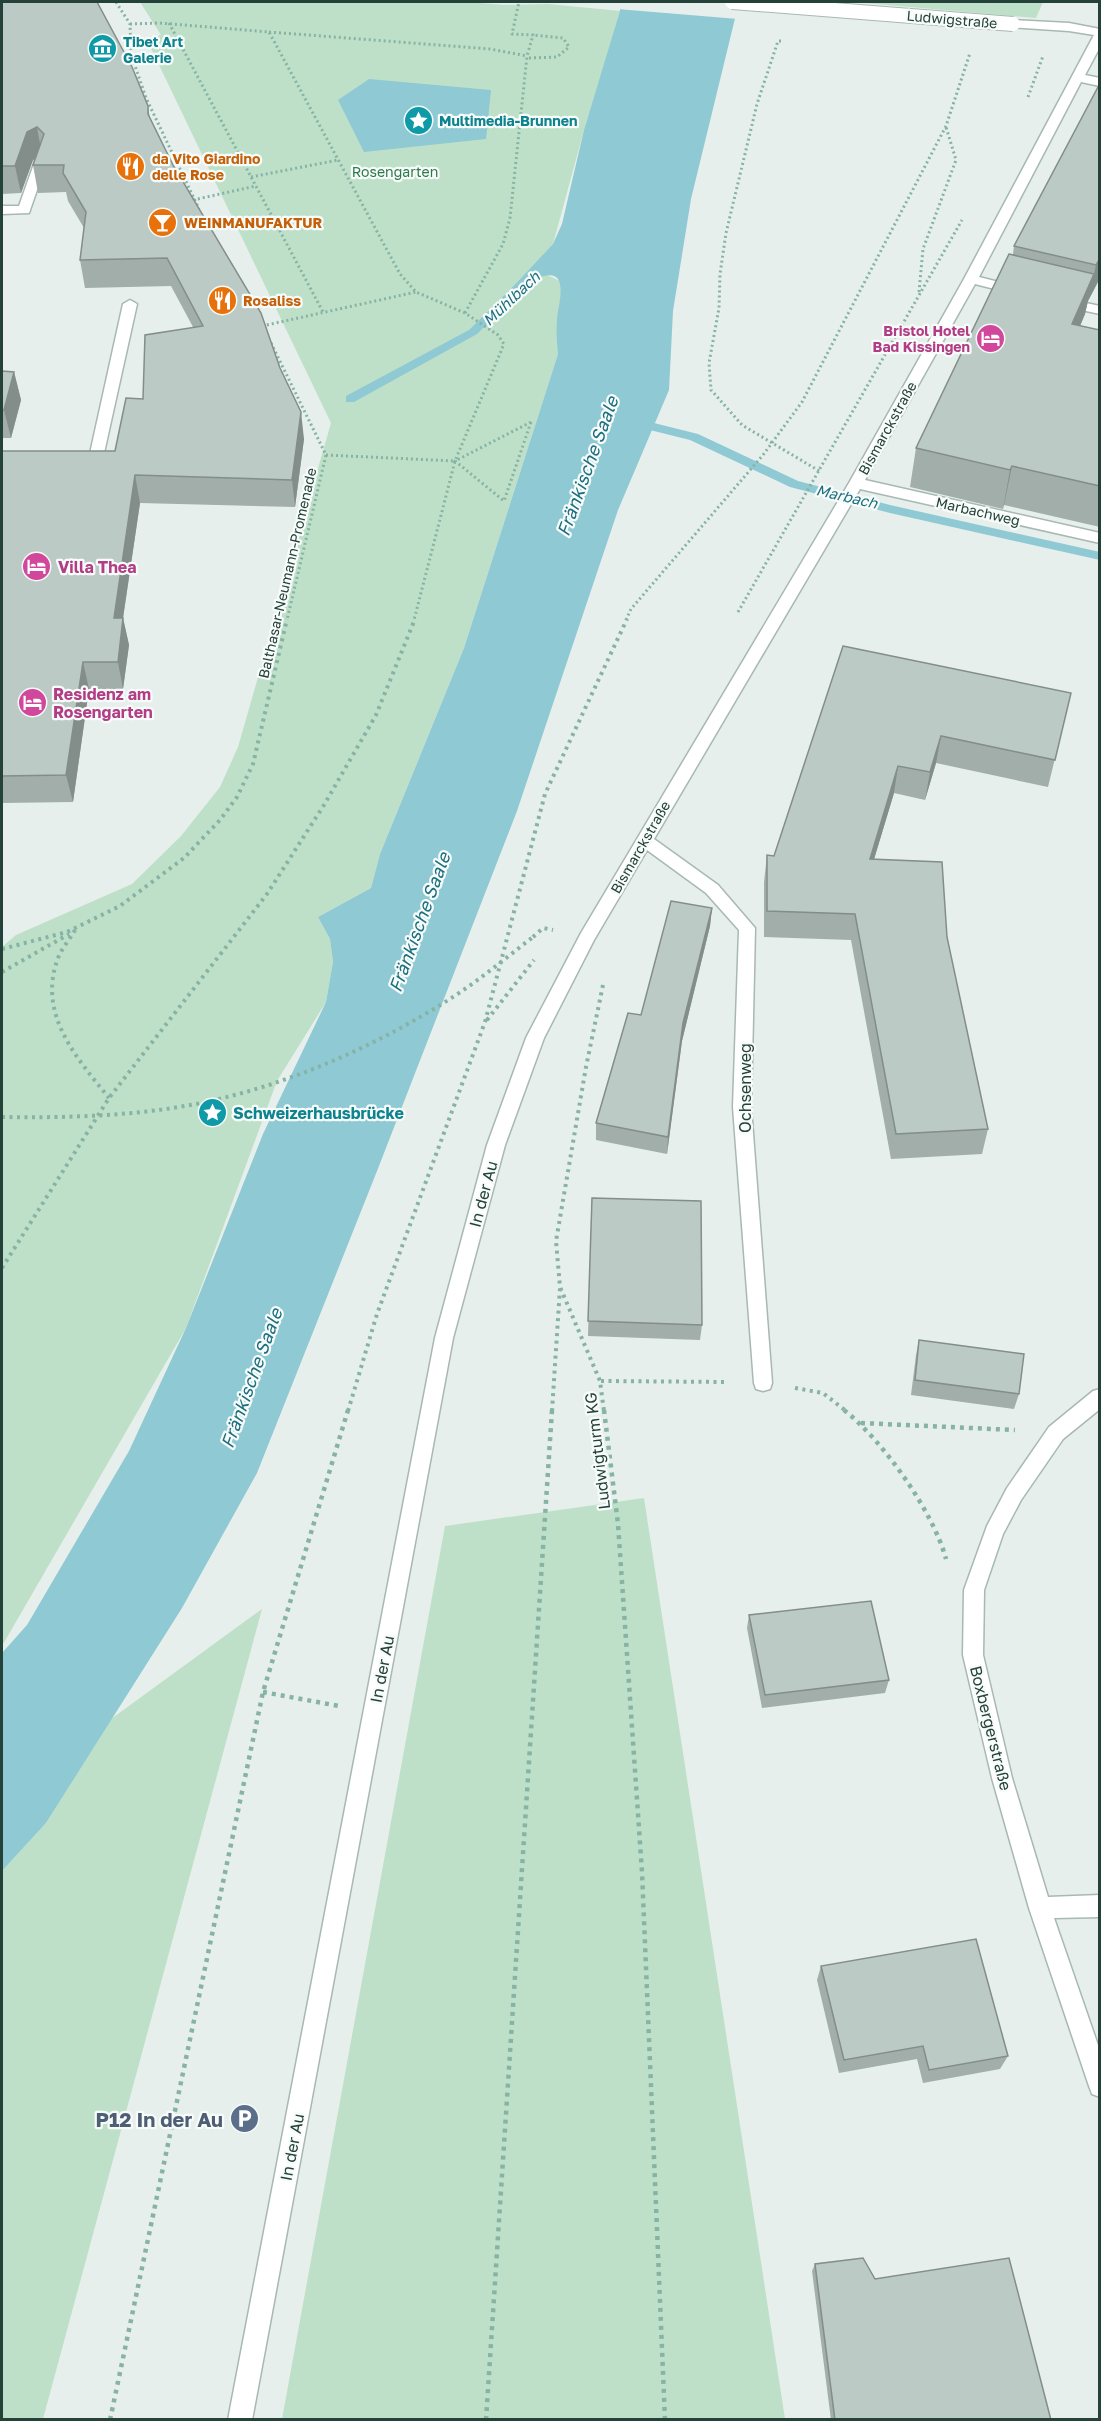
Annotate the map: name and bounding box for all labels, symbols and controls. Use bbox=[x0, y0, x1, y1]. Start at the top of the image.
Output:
street label: Ludwigstraße bbox=[906, 7, 998, 31]
museum icon: Tibet Art Galerie bbox=[86, 33, 118, 65]
place label: Tibet Art Galerie bbox=[123, 33, 184, 66]
place icon: Multimedia-Brunnen bbox=[402, 104, 434, 136]
place label: Multimedia-Brunnen bbox=[439, 112, 577, 129]
restaurant icon: da Vito Giardino delle Rose bbox=[115, 150, 147, 182]
place label: da Vito Giardino delle Rose bbox=[152, 150, 260, 183]
park label: Rosengarten bbox=[352, 163, 438, 180]
bar icon: WEINMANUFAKTUR bbox=[147, 206, 179, 238]
place label: WEINMANUFAKTUR bbox=[184, 214, 323, 231]
water label: Mühlbach bbox=[479, 267, 544, 329]
restaurant icon: Rosaliss bbox=[206, 284, 238, 316]
place label: Rosaliss bbox=[243, 292, 301, 309]
place label: Bristol Hotel Bad Kissingen bbox=[873, 322, 970, 355]
hotel icon: Bristol Hotel Bad Kissingen bbox=[975, 322, 1007, 354]
street label: Bismarckstraße bbox=[854, 378, 920, 478]
water label: Fränkische Saale bbox=[552, 392, 623, 539]
street label: Balthasar-Neumann-Promenade bbox=[254, 466, 320, 680]
water label: Marbach bbox=[815, 480, 880, 512]
street label: Marbachweg bbox=[934, 493, 1022, 529]
hotel icon: Villa Thea bbox=[21, 551, 53, 583]
place label: Villa Thea bbox=[58, 557, 137, 577]
place label: Residenz am Rosengarten bbox=[53, 684, 153, 722]
hotel icon: Residenz am Rosengarten bbox=[16, 687, 48, 719]
street label: Bismarckstraße bbox=[607, 798, 673, 896]
water label: Fränkische Saale bbox=[384, 848, 455, 995]
street label: Ochsenweg bbox=[735, 1043, 755, 1133]
place icon: Schweizerhausbrücke bbox=[196, 1097, 228, 1129]
place label: Schweizerhausbrücke bbox=[233, 1103, 404, 1123]
street label: In der Au bbox=[465, 1158, 501, 1230]
water label: Fränkische Saale bbox=[216, 1304, 287, 1451]
street label: Ludwigturm KG bbox=[580, 1391, 614, 1511]
street label: In der Au bbox=[366, 1634, 398, 1704]
street label: Boxbergerstraße bbox=[966, 1664, 1016, 1792]
parking icon: P12 In der Au bbox=[228, 2103, 260, 2135]
place label: P12 In der Au bbox=[95, 2107, 223, 2131]
street label: In der Au bbox=[276, 2112, 308, 2182]

